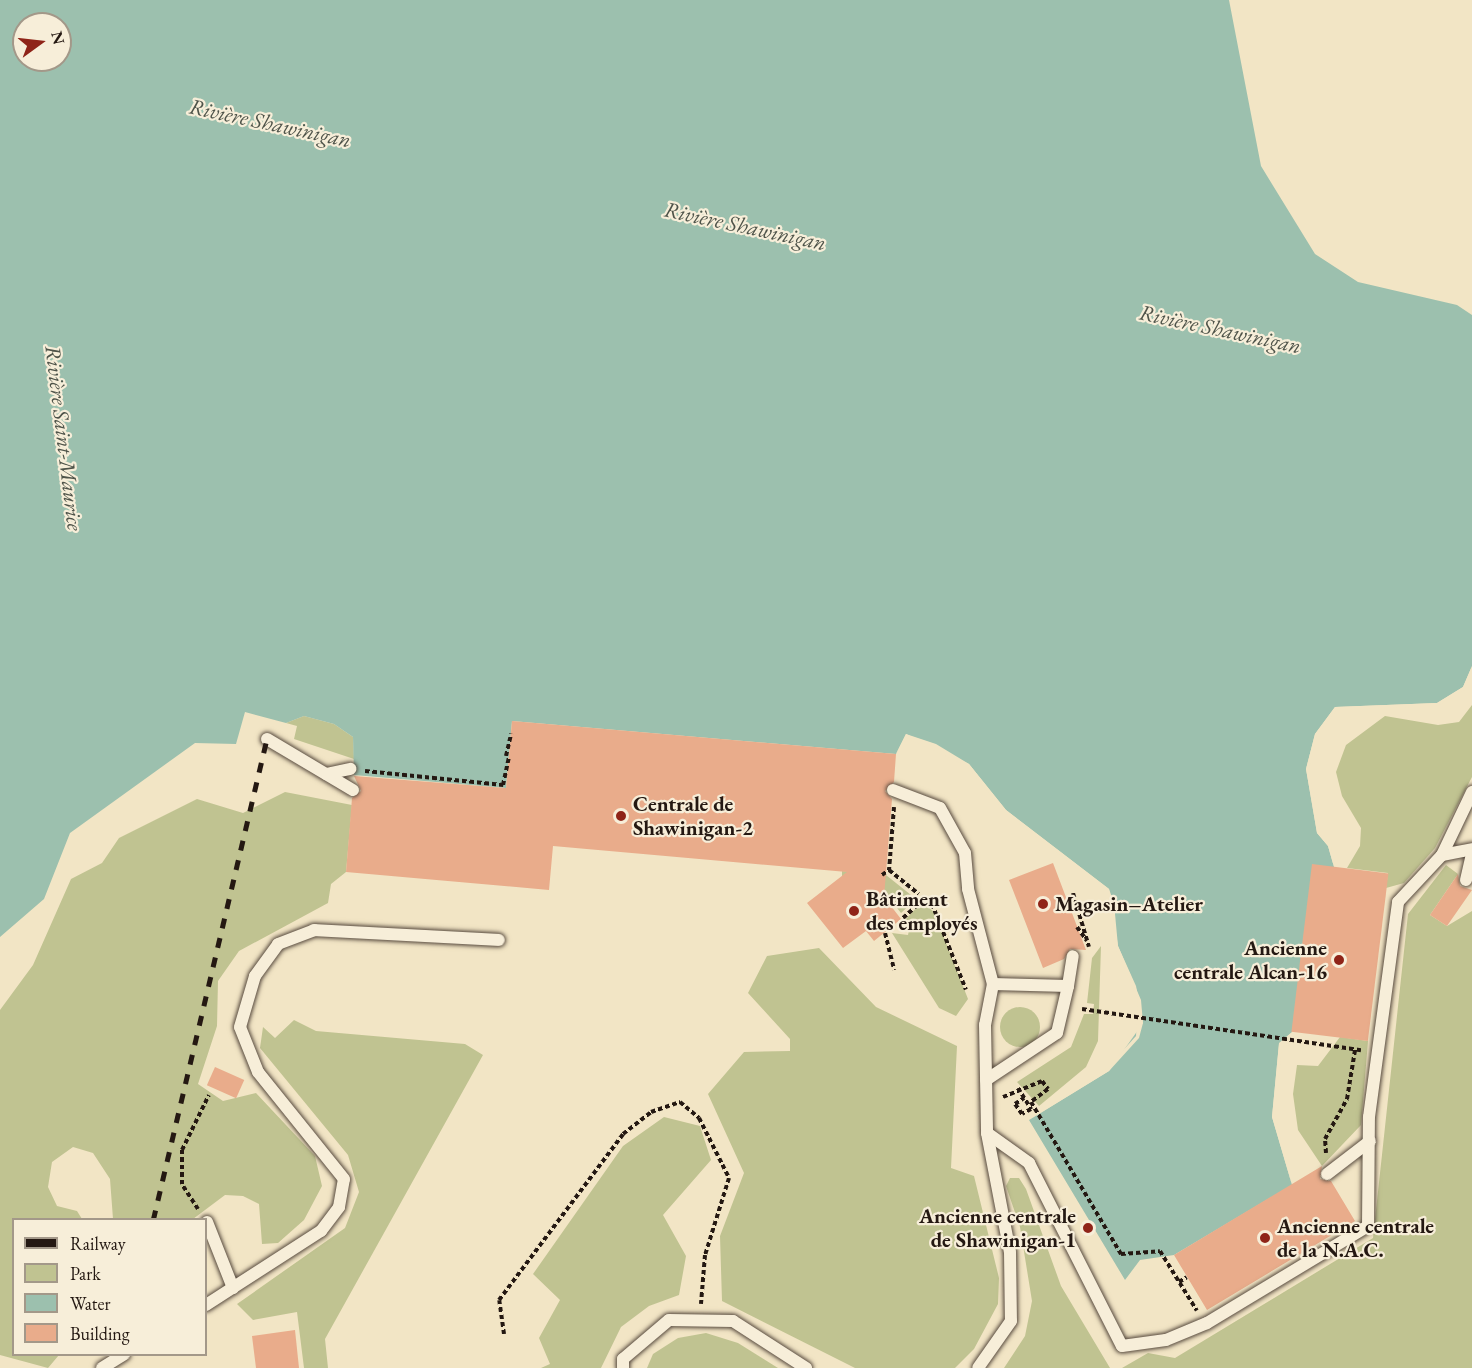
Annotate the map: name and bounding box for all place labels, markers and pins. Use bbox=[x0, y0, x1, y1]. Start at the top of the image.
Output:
place label: Centrale de Shawinigan-2 bbox=[633, 791, 753, 841]
marker: Centrale de Shawinigan-2 bbox=[614, 809, 628, 823]
place label: Bâtiment des employés bbox=[866, 886, 977, 936]
place label: Magasin–Atelier bbox=[1055, 891, 1203, 917]
marker: Magasin–Atelier bbox=[1036, 897, 1050, 911]
marker: Bâtiment des employés bbox=[847, 904, 861, 918]
place label: Ancienne centrale Alcan-16 bbox=[1174, 935, 1327, 985]
marker: Ancienne centrale Alcan-16 bbox=[1332, 953, 1346, 967]
place label: Ancienne centrale de Shawinigan-1 bbox=[919, 1203, 1076, 1253]
place label: Ancienne centrale de la N.A.C. bbox=[1277, 1213, 1434, 1263]
marker: Ancienne centrale de Shawinigan-1 bbox=[1081, 1221, 1095, 1235]
marker: Ancienne centrale de la N.A.C. bbox=[1258, 1231, 1272, 1245]

